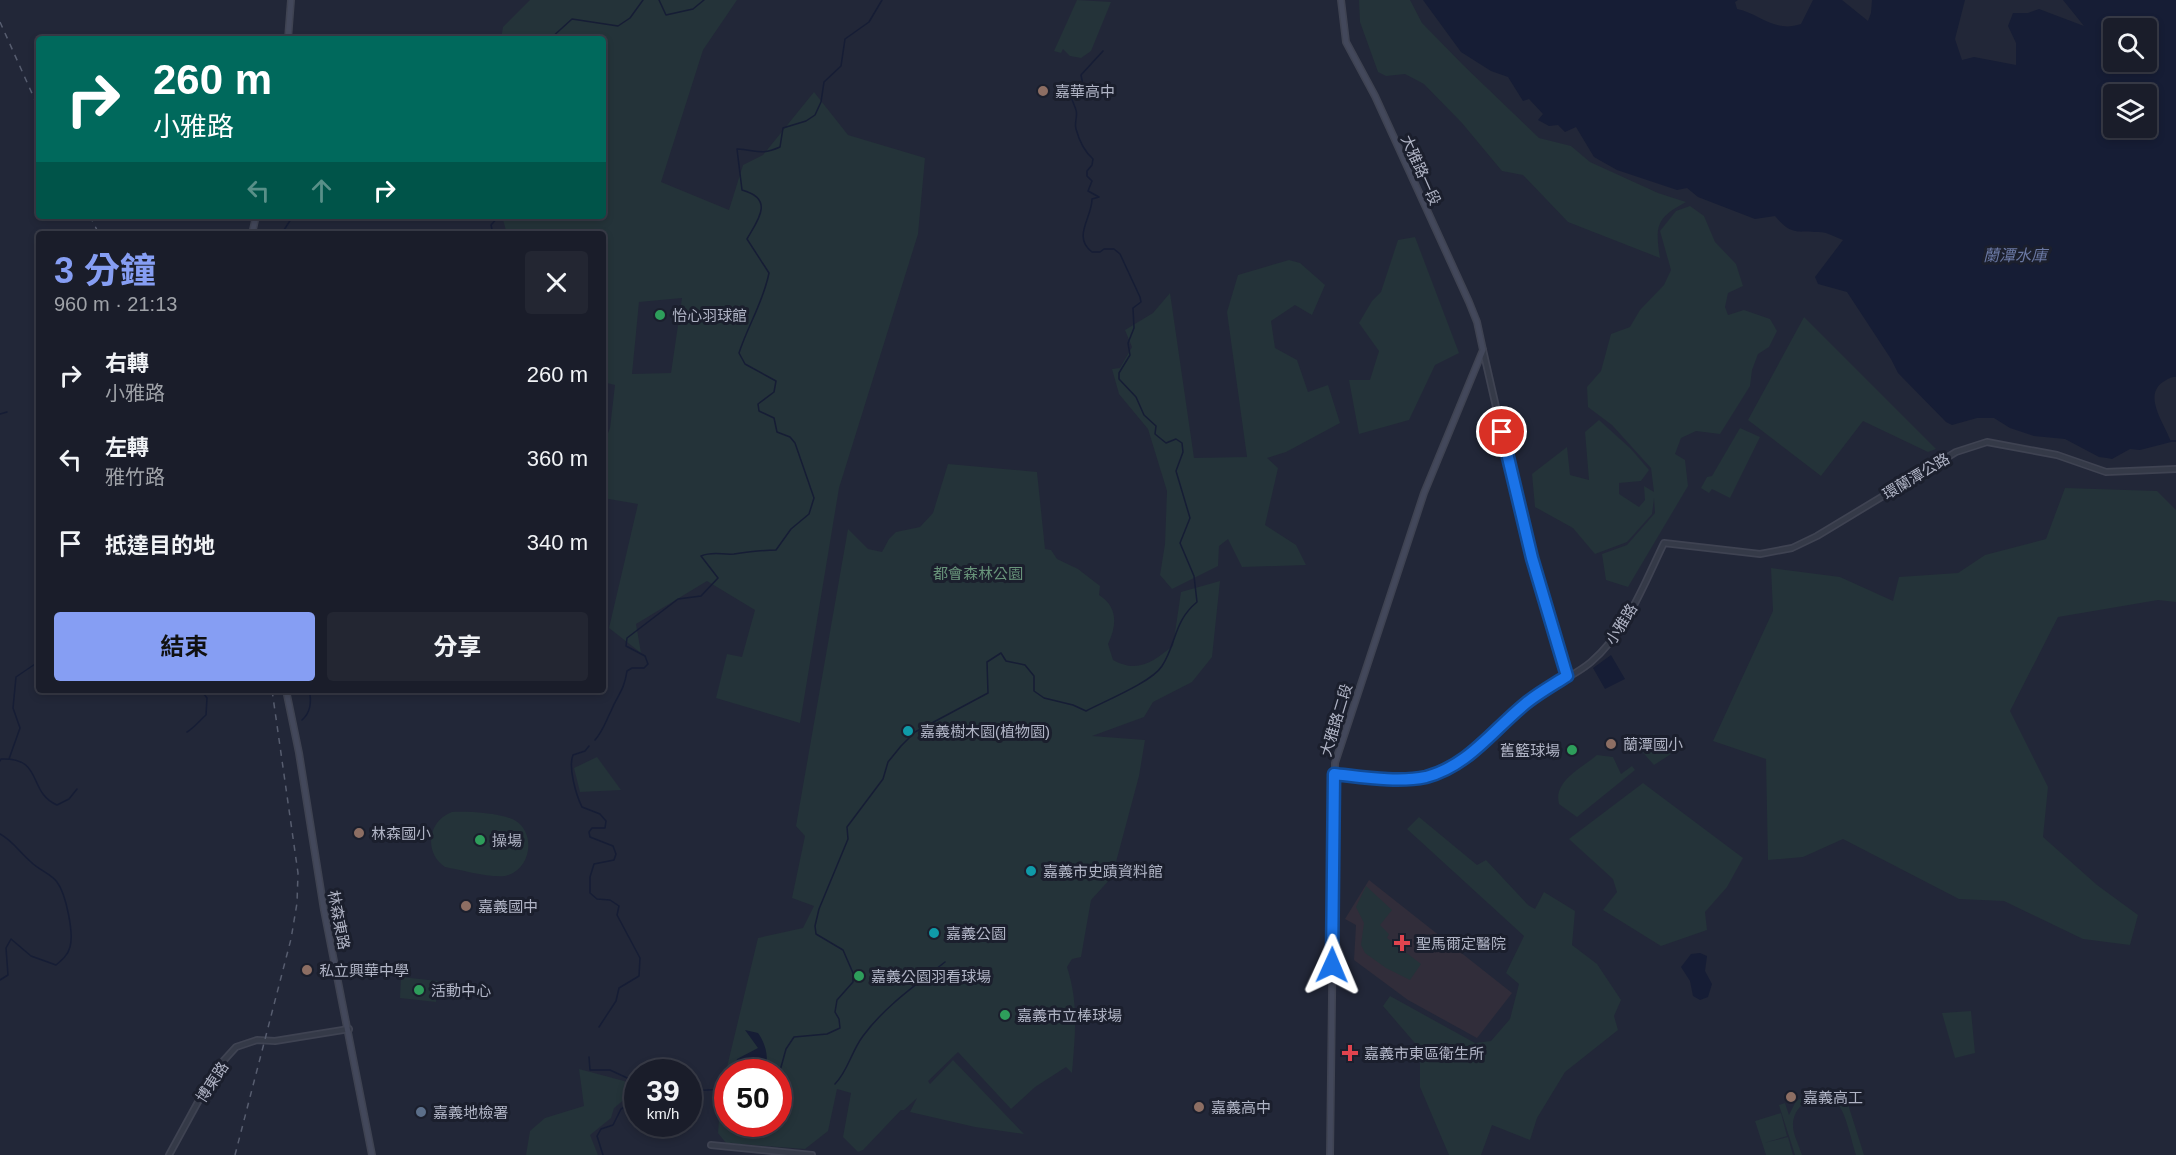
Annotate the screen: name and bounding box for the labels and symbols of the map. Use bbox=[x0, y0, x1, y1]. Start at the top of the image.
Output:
place label: 嘉華高中 bbox=[1055, 83, 1115, 100]
marker: 嘉華高中 bbox=[1036, 84, 1050, 98]
street label: 大雅路一段 bbox=[1398, 132, 1444, 208]
water label: 蘭潭水庫 bbox=[1983, 247, 2050, 264]
place label: 怡心羽球館 bbox=[672, 307, 747, 324]
marker: 怡心羽球館 bbox=[653, 308, 667, 322]
pin bbox=[1476, 406, 1527, 457]
street label: 環蘭潭公路 bbox=[1879, 449, 1953, 503]
park label: 都會森林公園 bbox=[933, 565, 1023, 582]
street label: 小雅路 bbox=[1602, 600, 1640, 648]
street label: 大雅路二段 bbox=[1317, 682, 1355, 758]
place label: 嘉義樹木園(植物園) bbox=[920, 723, 1050, 740]
marker: 嘉義樹木園(植物園) bbox=[901, 724, 915, 738]
place label: 蘭潭國小 bbox=[1623, 736, 1683, 753]
marker: 蘭潭國小 bbox=[1604, 737, 1618, 751]
place label: 舊籃球場 bbox=[1500, 742, 1560, 759]
marker: 舊籃球場 bbox=[1565, 743, 1579, 757]
place label: 林森國小 bbox=[371, 825, 431, 842]
marker: 林森國小 bbox=[352, 826, 366, 840]
place label: 操場 bbox=[492, 832, 522, 849]
marker: 操場 bbox=[473, 833, 487, 847]
place label: 嘉義市史蹟資料館 bbox=[1043, 863, 1163, 880]
marker: 嘉義市史蹟資料館 bbox=[1024, 864, 1038, 878]
street label: 林森東路 bbox=[325, 889, 353, 951]
place label: 嘉義國中 bbox=[478, 898, 538, 915]
marker: 嘉義國中 bbox=[459, 899, 473, 913]
place label: 嘉義公園 bbox=[946, 925, 1006, 942]
marker: 嘉義公園 bbox=[927, 926, 941, 940]
position arrow bbox=[1300, 933, 1364, 997]
marker: 聖馬爾定醫院 bbox=[1393, 934, 1411, 952]
place label: 聖馬爾定醫院 bbox=[1416, 935, 1506, 952]
place label: 私立興華中學 bbox=[319, 962, 409, 979]
marker: 私立興華中學 bbox=[300, 963, 314, 977]
place label: 嘉義公園羽看球場 bbox=[871, 968, 991, 985]
marker: 嘉義公園羽看球場 bbox=[852, 969, 866, 983]
place label: 活動中心 bbox=[431, 982, 491, 999]
marker: 活動中心 bbox=[412, 983, 426, 997]
place label: 嘉義市立棒球場 bbox=[1017, 1007, 1122, 1024]
marker: 嘉義市立棒球場 bbox=[998, 1008, 1012, 1022]
marker: 嘉義市東區衛生所 bbox=[1341, 1044, 1359, 1062]
place label: 嘉義市東區衛生所 bbox=[1364, 1045, 1484, 1062]
street label: 博東路 bbox=[193, 1058, 231, 1106]
speed limit sign: 50 bbox=[714, 1059, 792, 1137]
place label: 嘉義高工 bbox=[1803, 1089, 1863, 1106]
marker: 嘉義高工 bbox=[1784, 1090, 1798, 1104]
place label: 嘉義高中 bbox=[1211, 1099, 1271, 1116]
marker: 嘉義高中 bbox=[1192, 1100, 1206, 1114]
place label: 嘉義地檢署 bbox=[433, 1104, 508, 1121]
marker: 嘉義地檢署 bbox=[414, 1105, 428, 1119]

